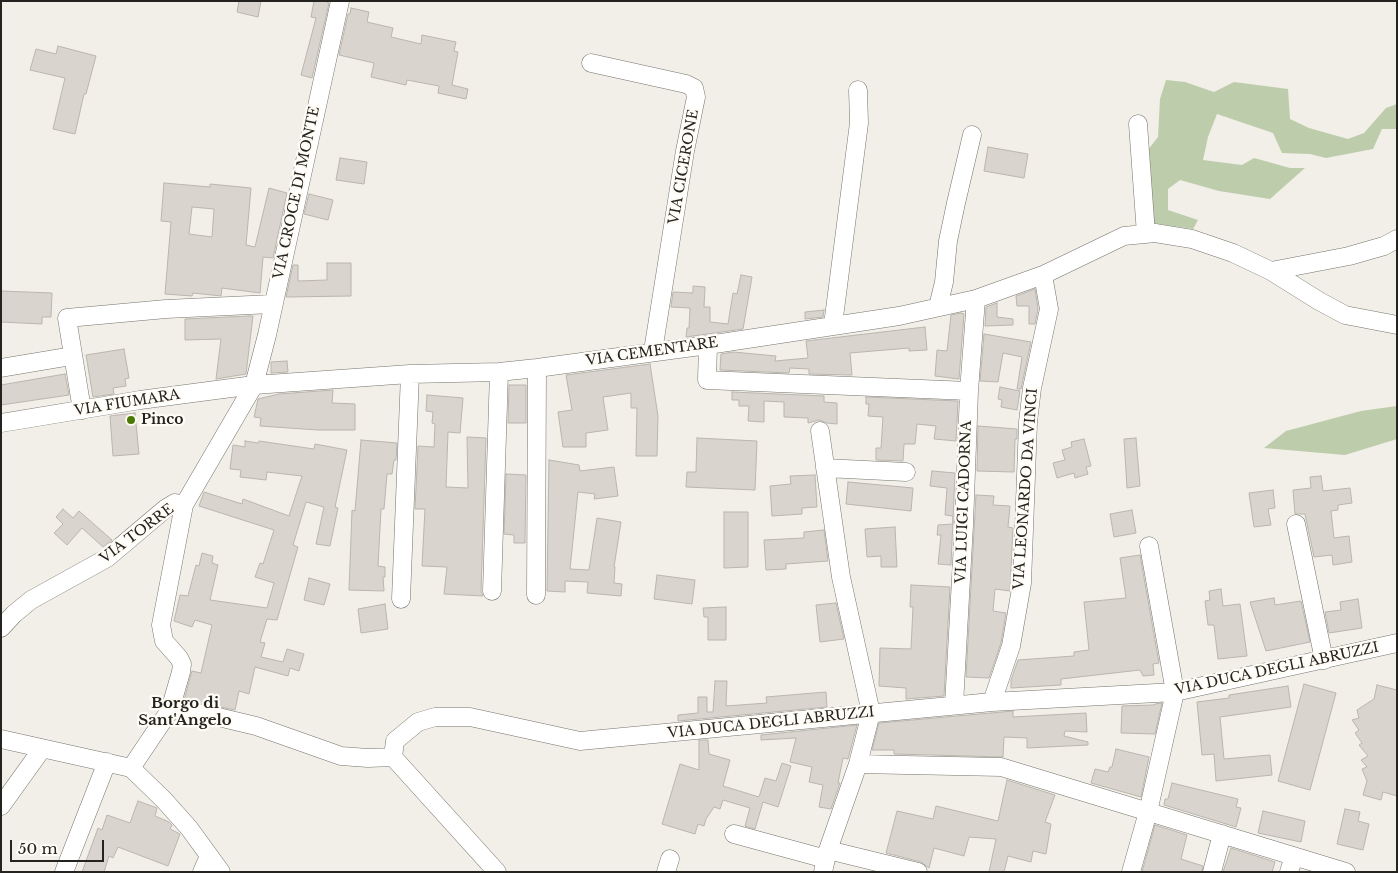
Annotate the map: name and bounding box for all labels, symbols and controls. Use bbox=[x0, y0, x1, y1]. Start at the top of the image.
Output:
street label: VIA CROCE DI MONTE bbox=[270, 105, 324, 281]
street label: VIA CICERONE bbox=[666, 108, 702, 226]
street label: VIA CEMENTARE bbox=[585, 334, 719, 370]
street label: VIA FIUMARA bbox=[73, 386, 181, 420]
street label: VIA LEONARDO DA VINCI bbox=[1011, 388, 1041, 590]
place label: Pinco bbox=[141, 412, 183, 428]
marker: Pinco bbox=[125, 414, 137, 426]
street label: VIA LUIGI CADORNA bbox=[953, 420, 975, 584]
street label: VIA TORRE bbox=[97, 501, 177, 567]
street label: VIA DUCA DEGLI ABRUZZI bbox=[1174, 639, 1380, 699]
district label: Borgo di Sant'Angelo bbox=[138, 695, 232, 730]
street label: VIA DUCA DEGLI ABRUZZI bbox=[667, 704, 875, 742]
scale bar bbox=[12, 830, 106, 862]
text: 50 m bbox=[18, 839, 58, 858]

